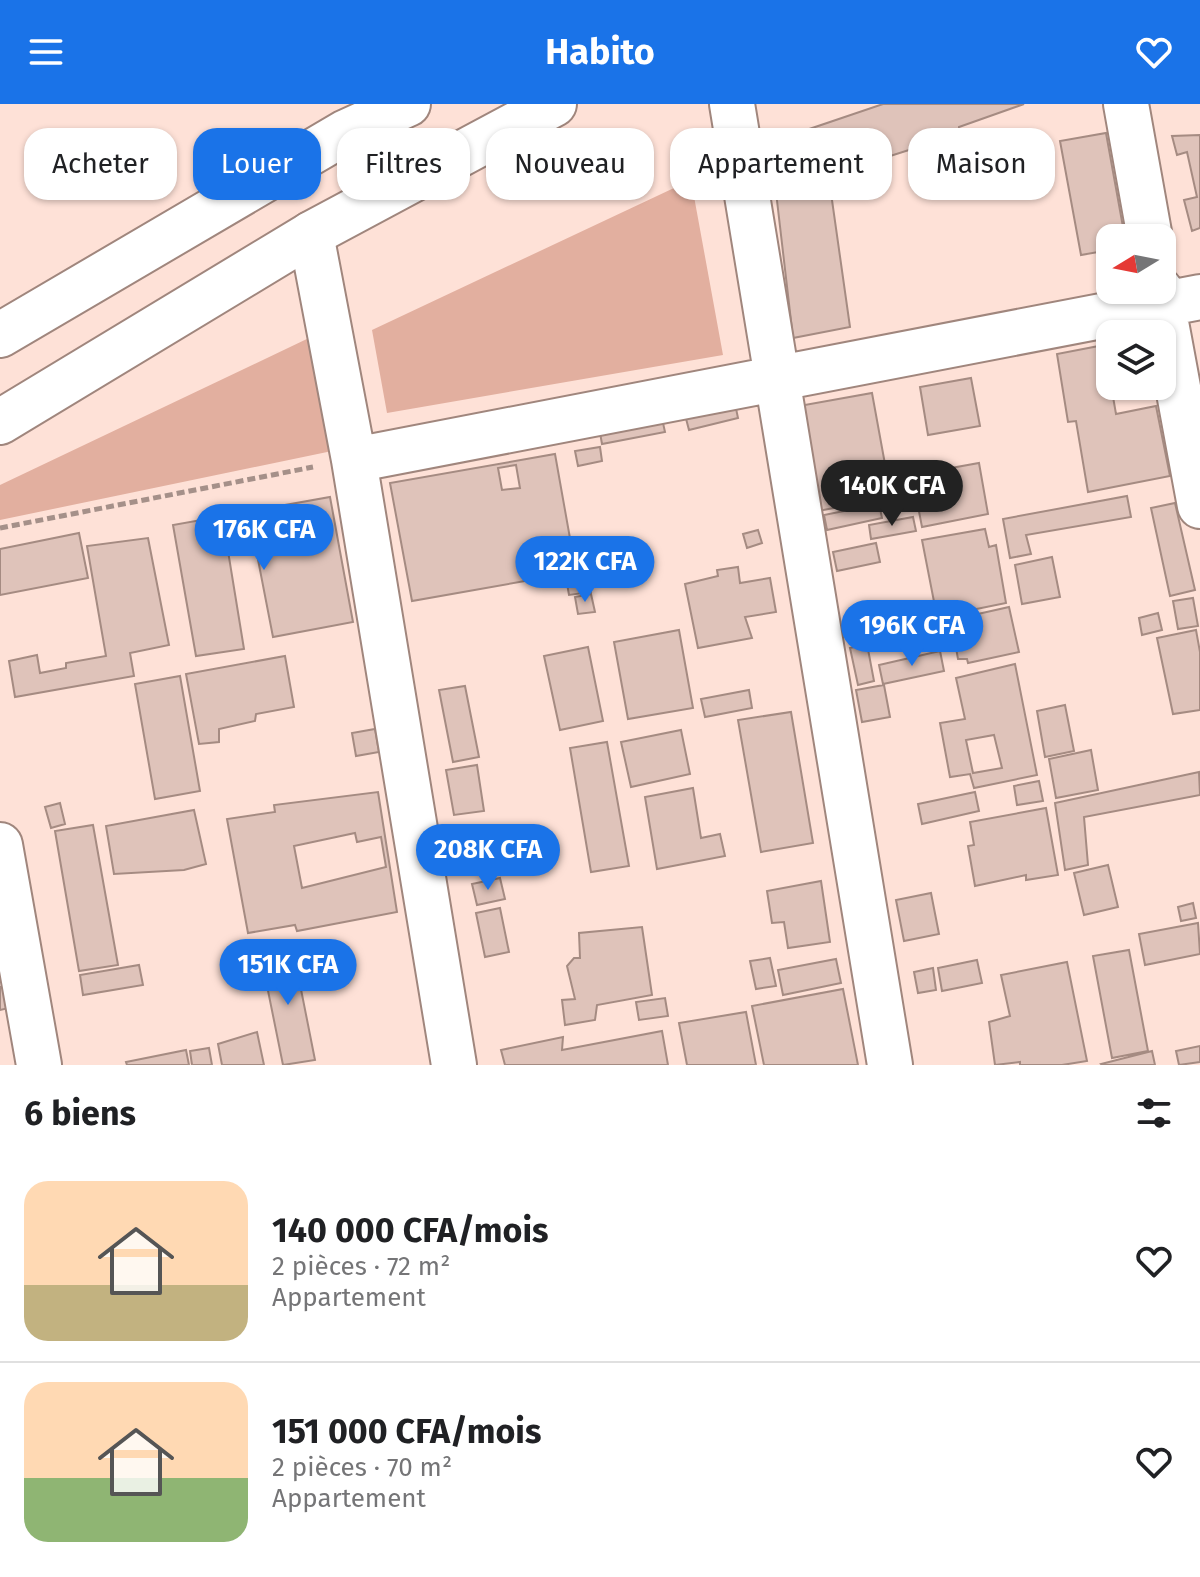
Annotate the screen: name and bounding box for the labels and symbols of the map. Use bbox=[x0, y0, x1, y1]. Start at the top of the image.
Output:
north arrow bbox=[1096, 224, 1176, 304]
pin: 140K CFA bbox=[809, 460, 975, 528]
pin: 176K CFA bbox=[181, 504, 347, 572]
pin: 122K CFA bbox=[502, 536, 668, 604]
pin: 196K CFA bbox=[829, 600, 995, 668]
pin: 208K CFA bbox=[405, 824, 571, 892]
pin: 151K CFA bbox=[205, 939, 371, 1007]

